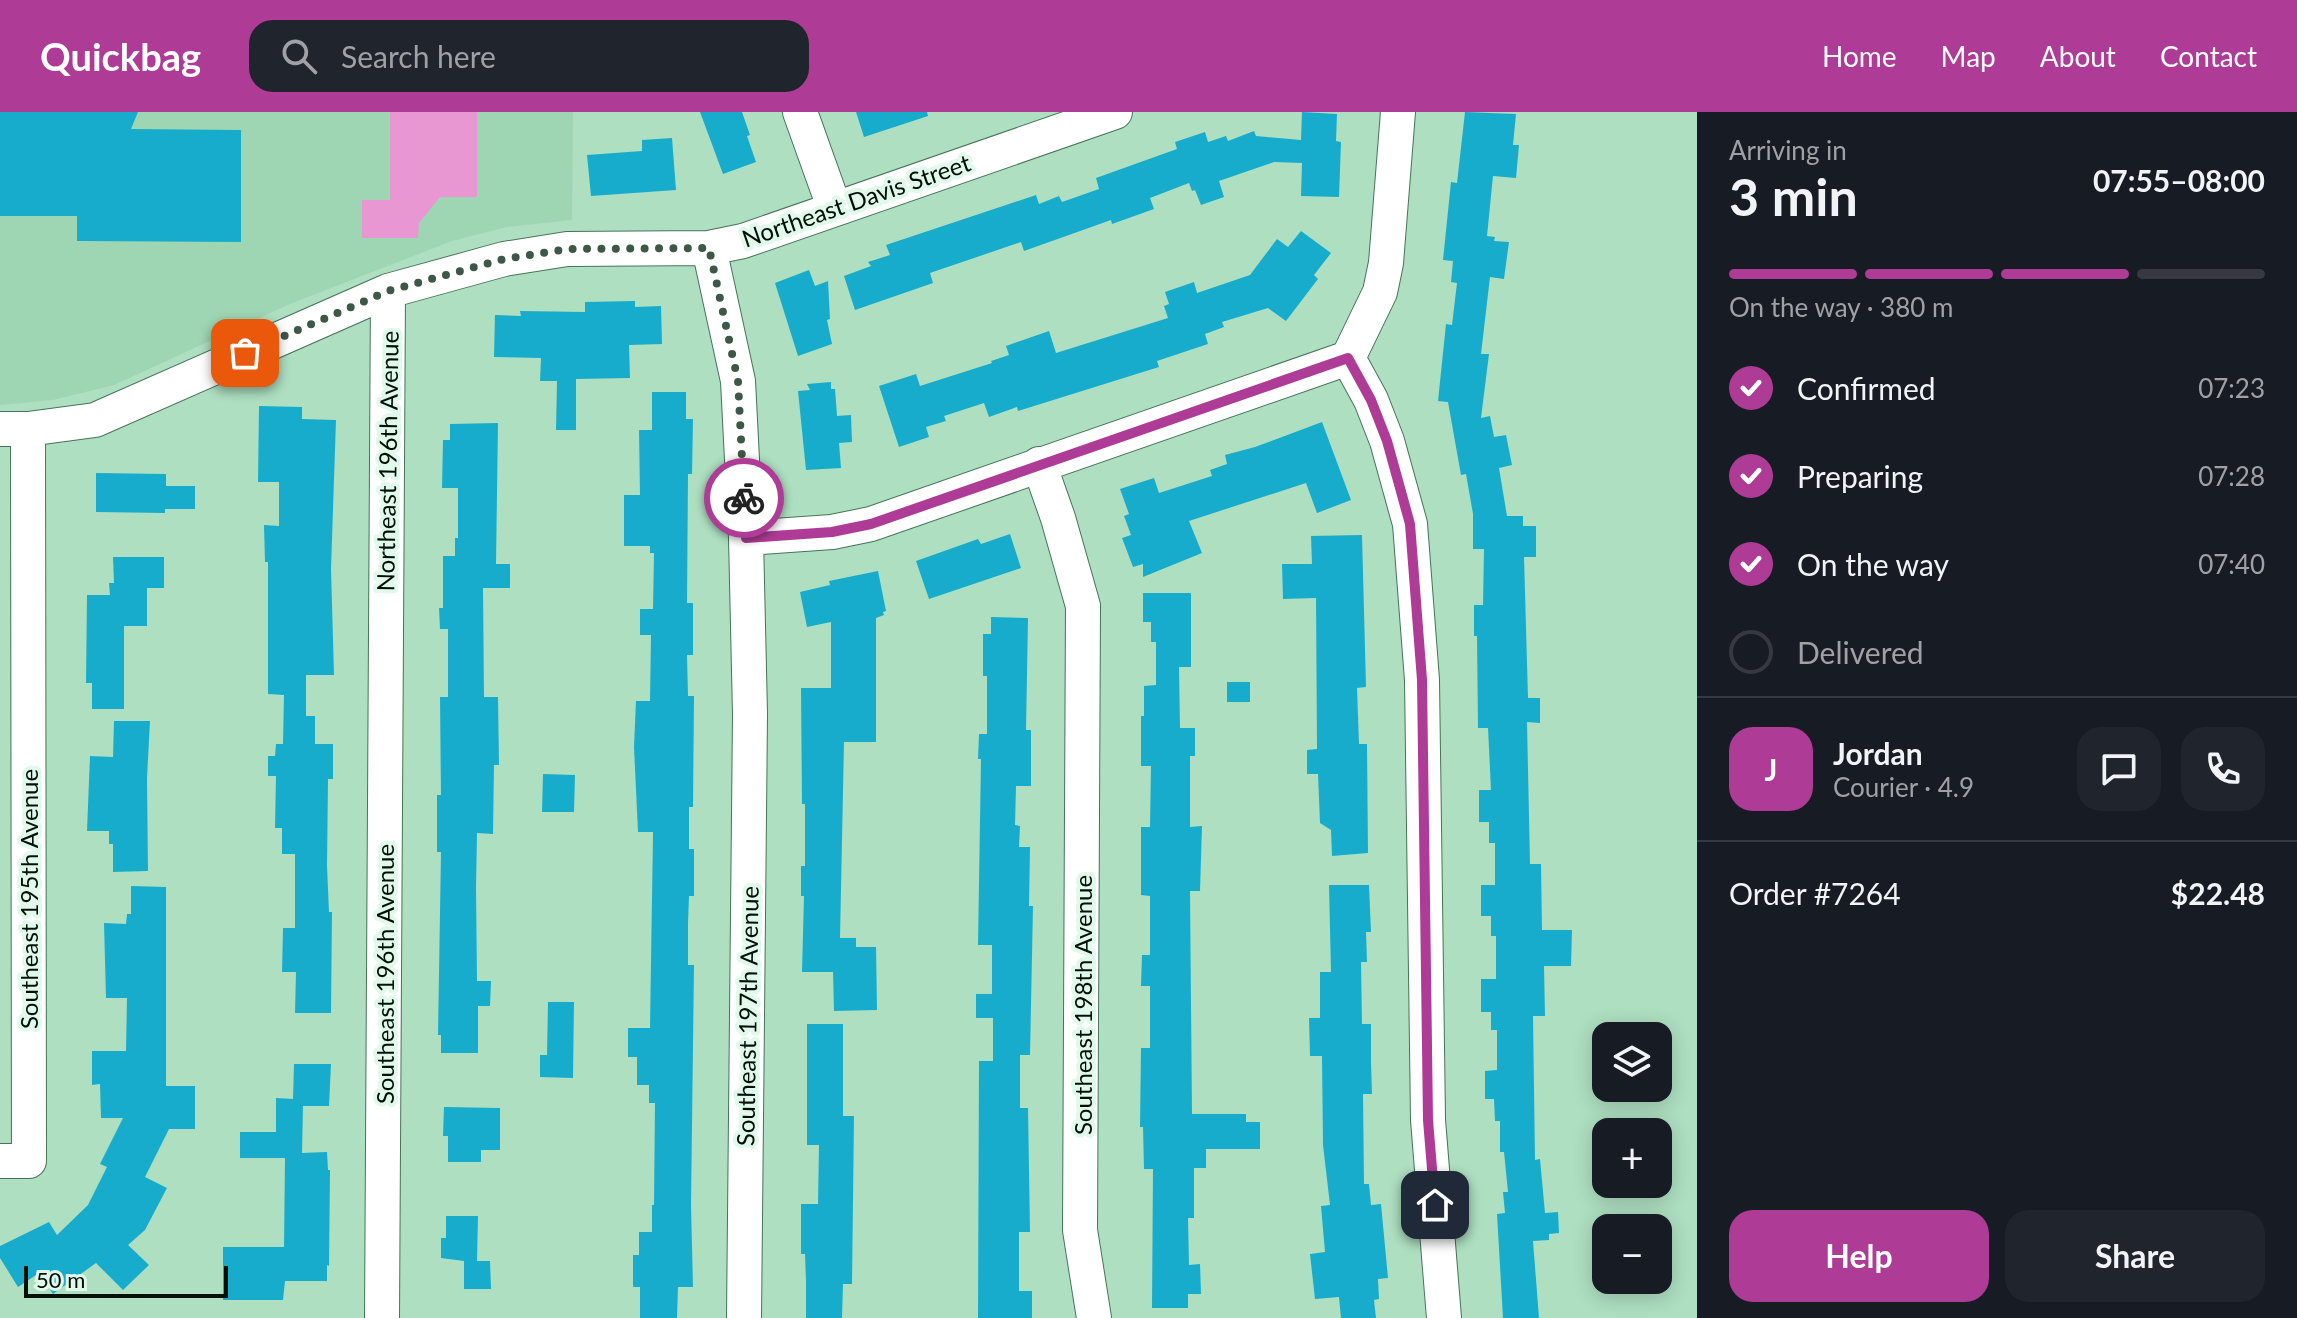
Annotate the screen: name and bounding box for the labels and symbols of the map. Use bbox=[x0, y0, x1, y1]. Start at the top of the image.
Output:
street label: Northeast Davis Street bbox=[738, 147, 974, 253]
pin bbox=[211, 319, 279, 387]
street label: Northeast 196th Avenue bbox=[370, 330, 404, 592]
courier bbox=[704, 458, 784, 538]
street label: Southeast 195th Avenue bbox=[14, 769, 43, 1029]
street label: Southeast 196th Avenue bbox=[370, 844, 399, 1104]
street label: Southeast 198th Avenue bbox=[1068, 875, 1097, 1135]
street label: Southeast 197th Avenue bbox=[730, 886, 764, 1146]
pin bbox=[1401, 1171, 1469, 1239]
scale bar bbox=[24, 1262, 228, 1298]

